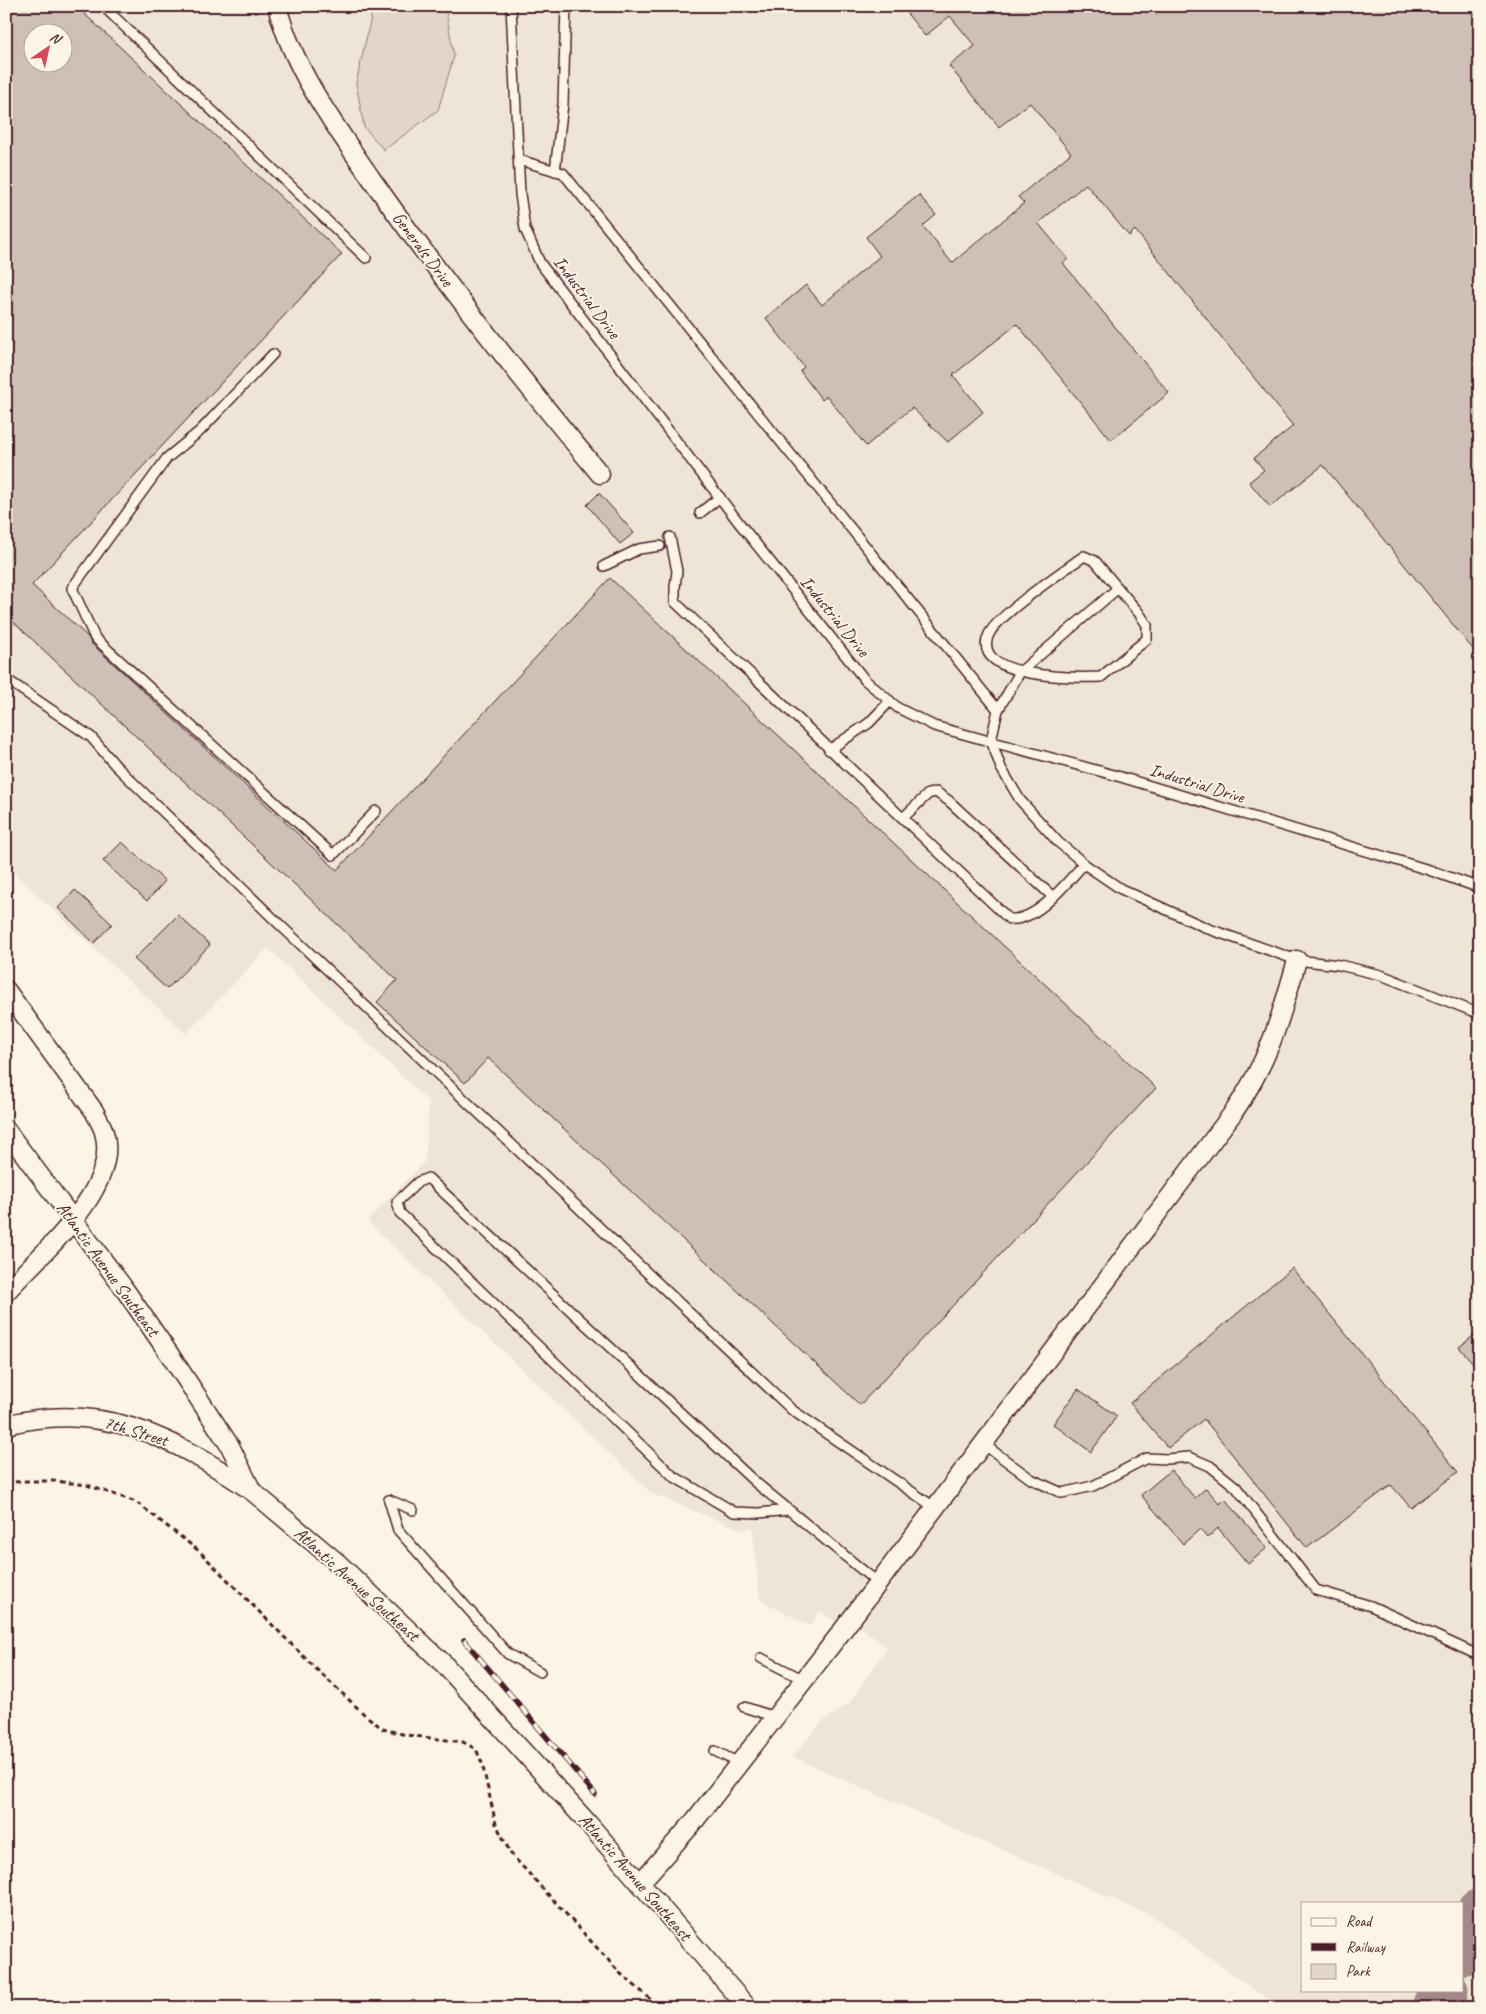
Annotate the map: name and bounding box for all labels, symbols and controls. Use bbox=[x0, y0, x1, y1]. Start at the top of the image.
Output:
north arrow bbox=[22, 22, 72, 72]
text: N bbox=[47, 28, 65, 48]
street label: Generals Drive bbox=[388, 207, 459, 292]
street label: Industrial Drive bbox=[549, 251, 626, 344]
street label: Industrial Drive bbox=[796, 571, 875, 662]
street label: Industrial Drive bbox=[1147, 758, 1248, 808]
street label: Atlantic Avenue Southeast bbox=[52, 1197, 165, 1342]
street label: 7th Street bbox=[101, 1411, 172, 1452]
street label: Atlantic Avenue Southeast bbox=[290, 1522, 426, 1647]
street label: Atlantic Avenue Southeast bbox=[574, 1809, 697, 1946]
legend bbox=[1301, 1902, 1464, 1992]
text: Road bbox=[1346, 1912, 1373, 1931]
text: Railway bbox=[1346, 1938, 1387, 1957]
text: Park bbox=[1346, 1962, 1371, 1981]

